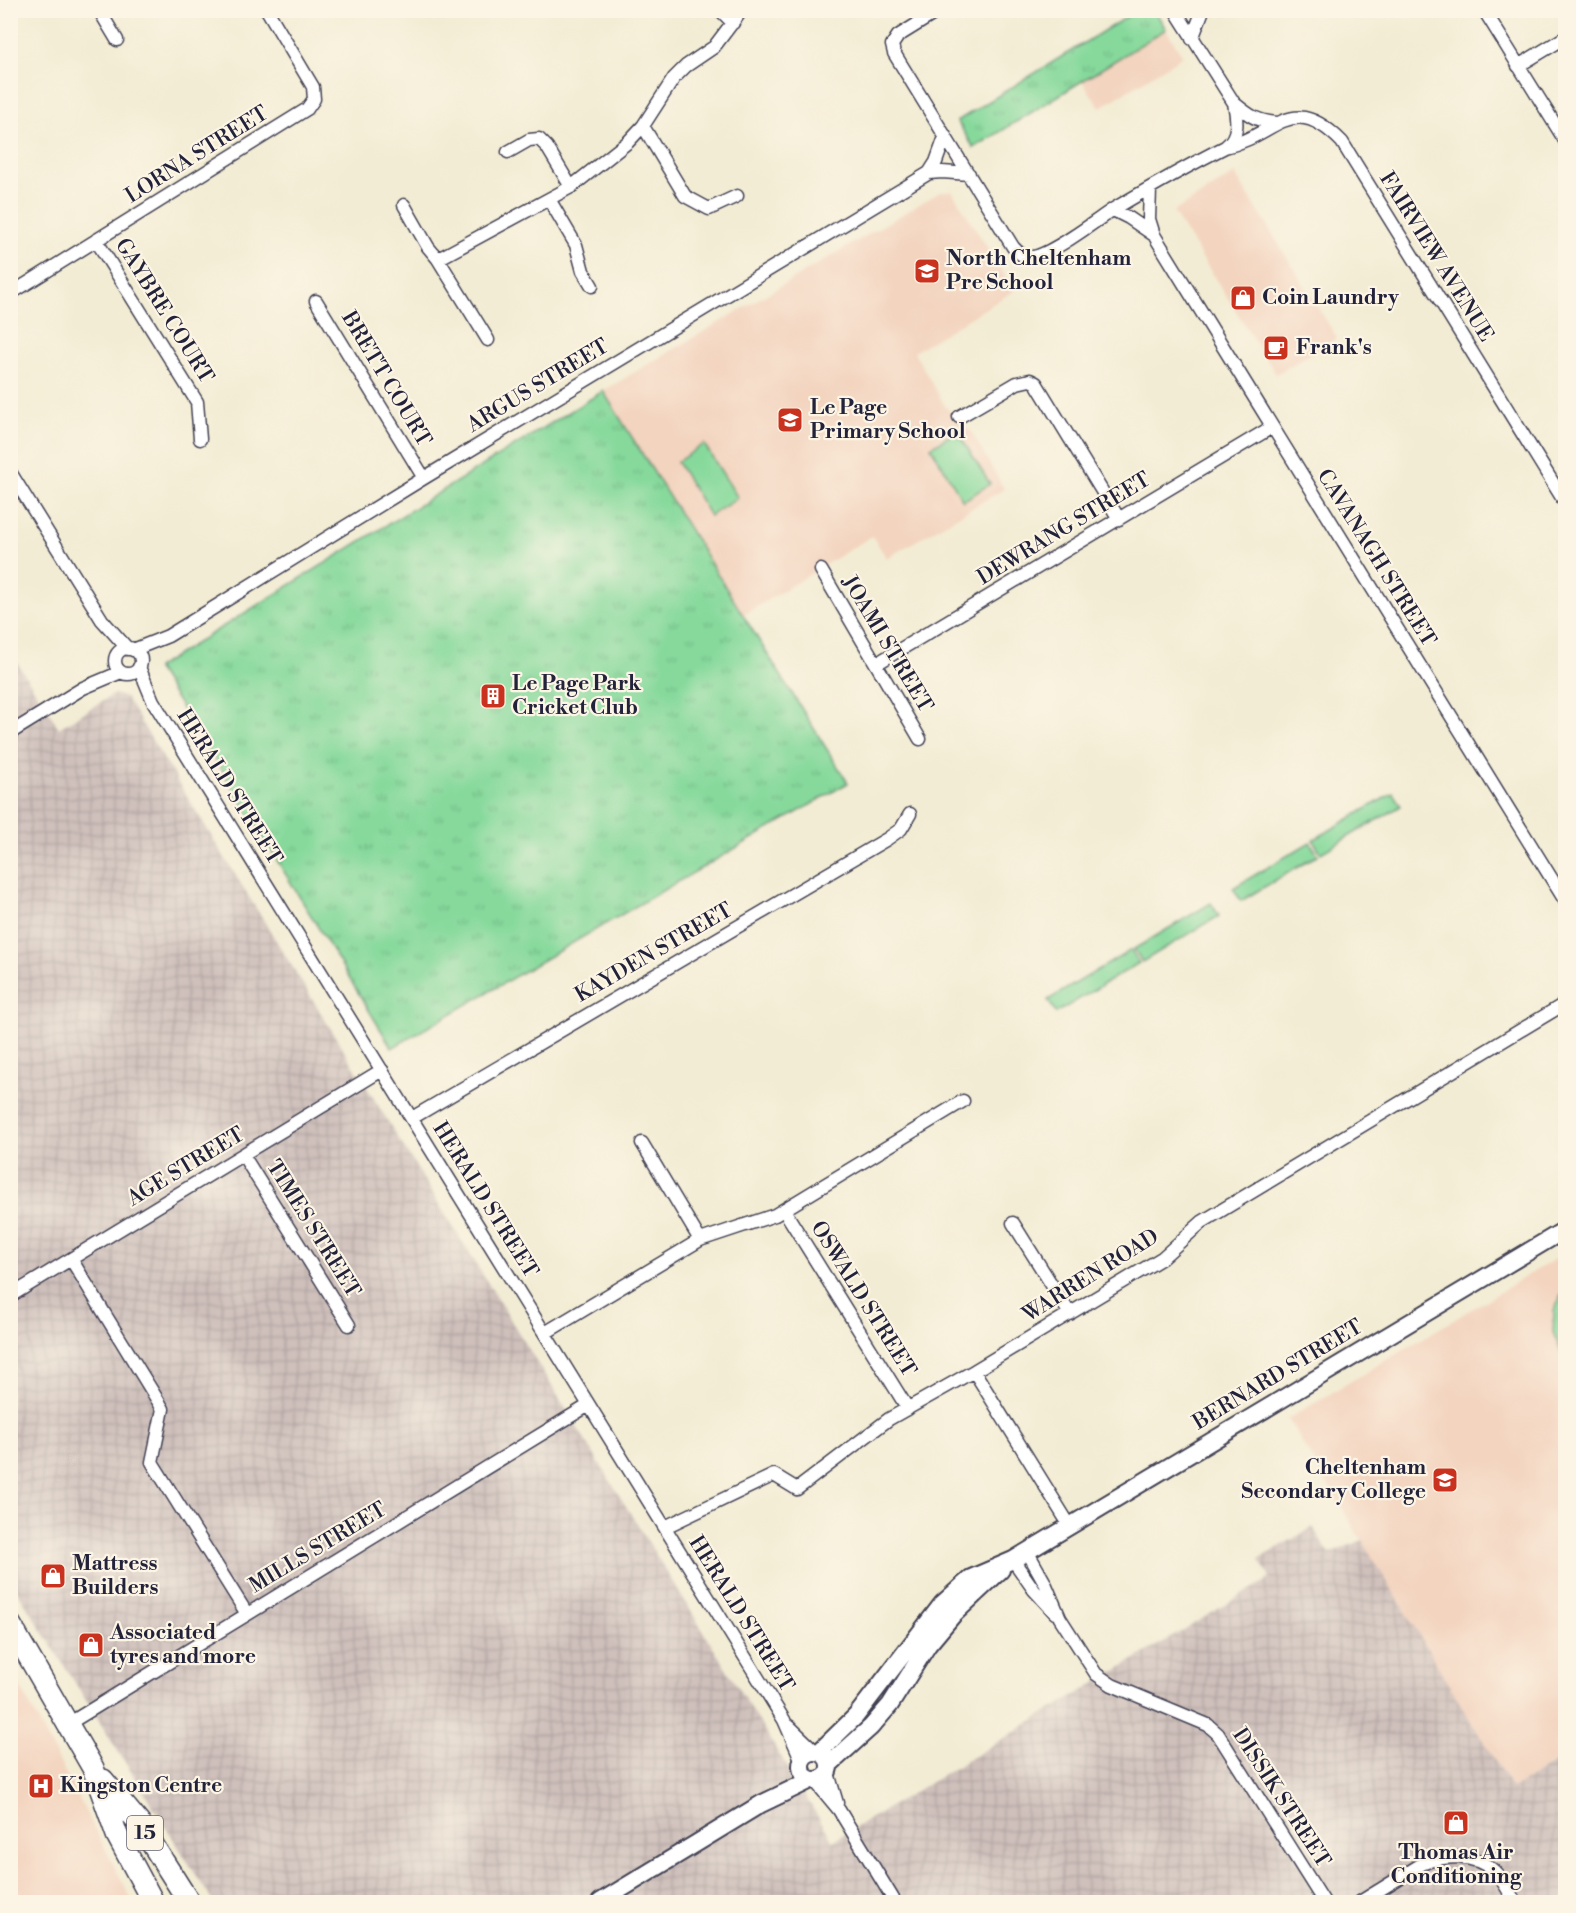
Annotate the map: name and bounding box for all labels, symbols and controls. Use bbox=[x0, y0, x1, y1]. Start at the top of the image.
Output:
street label: LORNA STREET bbox=[121, 101, 273, 209]
street label: FAIRVIEW AVENUE bbox=[1373, 167, 1499, 347]
street label: GAYBRE COURT bbox=[109, 234, 219, 388]
place label: North Cheltenham Pre School bbox=[946, 246, 1131, 296]
school or university icon: North Cheltenham Pre School bbox=[912, 256, 942, 286]
shop icon: Coin Laundry bbox=[1228, 283, 1258, 313]
place label: Coin Laundry bbox=[1262, 285, 1399, 311]
street label: BRETT COURT bbox=[335, 306, 437, 451]
street label: ARGUS STREET bbox=[462, 333, 614, 439]
cafe icon: Frank's bbox=[1261, 333, 1291, 363]
place label: Frank's bbox=[1296, 335, 1372, 361]
place label: Le Page Primary School bbox=[810, 395, 966, 445]
school or university icon: Le Page Primary School bbox=[775, 405, 805, 435]
street label: CAVANAGH STREET bbox=[1311, 464, 1441, 652]
street label: DEWRANG STREET bbox=[973, 467, 1156, 591]
street label: JOAMI STREET bbox=[835, 570, 938, 717]
place label: Le Page Park Cricket Club bbox=[512, 671, 642, 721]
building icon: Le Page Park Cricket Club bbox=[478, 681, 508, 711]
street label: HERALD STREET bbox=[171, 704, 288, 870]
street label: KAYDEN STREET bbox=[571, 897, 738, 1009]
street label: HERALD STREET bbox=[427, 1117, 544, 1283]
street label: AGE STREET bbox=[122, 1122, 250, 1213]
street label: TIMES STREET bbox=[260, 1155, 366, 1303]
street label: OSWALD STREET bbox=[805, 1216, 921, 1382]
street label: WARREN ROAD bbox=[1017, 1224, 1164, 1329]
street label: BERNARD STREET bbox=[1187, 1314, 1368, 1437]
place label: Cheltenham Secondary College bbox=[1241, 1455, 1426, 1505]
school or university icon: Cheltenham Secondary College bbox=[1430, 1465, 1460, 1495]
street label: MILLS STREET bbox=[245, 1497, 391, 1599]
street label: HERALD STREET bbox=[683, 1531, 800, 1697]
place label: Mattress Builders bbox=[72, 1551, 158, 1601]
shop icon: Mattress Builders bbox=[38, 1561, 68, 1591]
place label: Associated tyres and more bbox=[109, 1620, 256, 1670]
shop icon: Associated tyres and more bbox=[76, 1630, 106, 1660]
street label: DISSIK STREET bbox=[1226, 1723, 1336, 1873]
hospital icon: Kingston Centre bbox=[26, 1771, 56, 1801]
place label: Kingston Centre bbox=[60, 1773, 222, 1799]
shop icon: Thomas Air Conditioning bbox=[1441, 1808, 1471, 1838]
road number: 15 bbox=[127, 1816, 163, 1850]
place label: Thomas Air Conditioning bbox=[1391, 1840, 1523, 1890]

